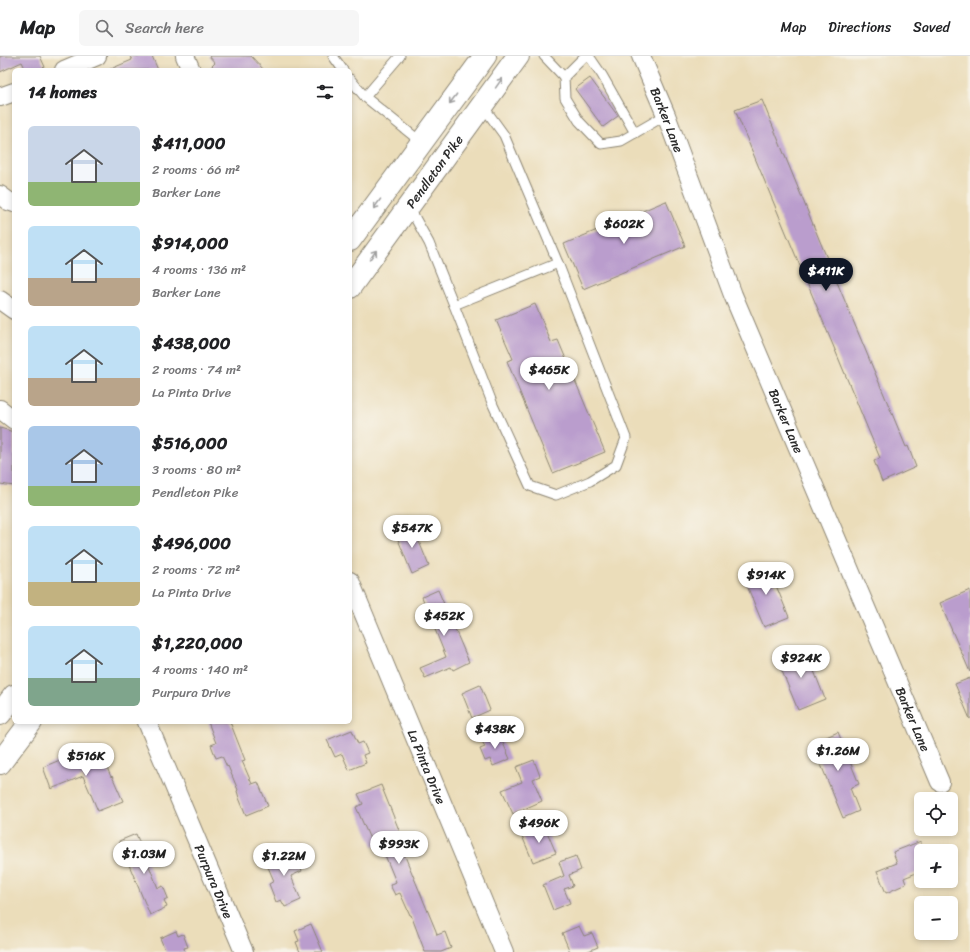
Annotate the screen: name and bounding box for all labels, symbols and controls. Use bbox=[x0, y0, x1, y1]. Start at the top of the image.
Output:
search box bbox=[79, 10, 359, 46]
text: Map bbox=[20, 11, 55, 44]
text: Search here bbox=[125, 15, 204, 41]
text: Map bbox=[780, 15, 806, 40]
text: Directions bbox=[828, 15, 891, 40]
text: Saved bbox=[913, 15, 950, 40]
icon: search bbox=[93, 17, 115, 39]
text: 14 homes bbox=[28, 77, 97, 107]
one-way arrow bbox=[495, 77, 503, 88]
icon: filters bbox=[314, 81, 336, 103]
street label: Barker Lane bbox=[644, 83, 691, 156]
one-way arrow bbox=[449, 93, 457, 104]
text: $411,000 bbox=[152, 128, 225, 158]
street label: Pendleton Pike bbox=[399, 129, 469, 213]
icon: home bbox=[60, 142, 108, 190]
text: 2 rooms · 66 m² bbox=[152, 158, 240, 181]
text: Barker Lane bbox=[152, 181, 221, 204]
one-way arrow bbox=[373, 198, 381, 209]
pin: $602K bbox=[596, 211, 652, 245]
text: $602K bbox=[604, 212, 644, 235]
text: $914,000 bbox=[152, 228, 229, 258]
icon: home bbox=[60, 242, 108, 290]
one-way arrow bbox=[369, 250, 377, 261]
text: 4 rooms · 136 m² bbox=[152, 258, 246, 281]
pin: $411K bbox=[798, 258, 854, 292]
text: $411K bbox=[808, 259, 844, 282]
text: Barker Lane bbox=[152, 281, 221, 304]
text: $438,000 bbox=[152, 328, 230, 358]
icon: home bbox=[60, 342, 108, 390]
pin: $465K bbox=[521, 357, 577, 391]
text: 2 rooms · 74 m² bbox=[152, 358, 241, 381]
text: $465K bbox=[529, 358, 569, 381]
text: La Pinta Drive bbox=[152, 381, 231, 404]
street label: Barker Lane bbox=[763, 385, 811, 457]
text: $516,000 bbox=[152, 428, 228, 458]
icon: home bbox=[60, 442, 108, 490]
text: 3 rooms · 80 m² bbox=[152, 458, 241, 481]
text: Pendleton Pike bbox=[152, 481, 238, 504]
pin: $547K bbox=[384, 515, 440, 549]
text: $547K bbox=[392, 516, 432, 539]
text: $496,000 bbox=[152, 528, 231, 558]
icon: home bbox=[60, 542, 108, 590]
text: 2 rooms · 72 m² bbox=[152, 558, 240, 581]
pin: $914K bbox=[738, 562, 794, 596]
text: $914K bbox=[747, 563, 785, 586]
text: La Pinta Drive bbox=[152, 581, 231, 604]
pin: $452K bbox=[416, 603, 472, 637]
text: $452K bbox=[424, 604, 464, 627]
text: $1,220,000 bbox=[152, 628, 242, 658]
icon: home bbox=[60, 642, 108, 690]
pin: $924K bbox=[773, 645, 829, 679]
text: $924K bbox=[781, 646, 821, 669]
text: 4 rooms · 140 m² bbox=[152, 658, 248, 681]
text: Purpura Drive bbox=[152, 681, 231, 704]
street label: Barker Lane bbox=[889, 683, 937, 756]
pin: $438K bbox=[467, 716, 523, 750]
text: $438K bbox=[475, 717, 515, 740]
street label: La Pinta Drive bbox=[401, 726, 453, 808]
pin: $1.26M bbox=[805, 738, 871, 772]
text: $1.26M bbox=[816, 739, 860, 762]
pin: $516K bbox=[58, 743, 114, 777]
text: $516K bbox=[67, 744, 105, 767]
map controls bbox=[914, 792, 958, 940]
button: locate bbox=[914, 792, 958, 836]
pin: $496K bbox=[511, 810, 567, 844]
text: $496K bbox=[519, 811, 559, 834]
pin: $993K bbox=[371, 831, 427, 865]
text: $993K bbox=[379, 832, 419, 855]
pin: $1.03M bbox=[111, 841, 177, 875]
street label: Purpura Drive bbox=[188, 841, 240, 922]
text: $1.03M bbox=[122, 842, 166, 865]
pin: $1.22M bbox=[251, 843, 317, 877]
text: $1.22M bbox=[262, 844, 306, 867]
button: + bbox=[914, 844, 958, 888]
button: − bbox=[914, 896, 958, 940]

